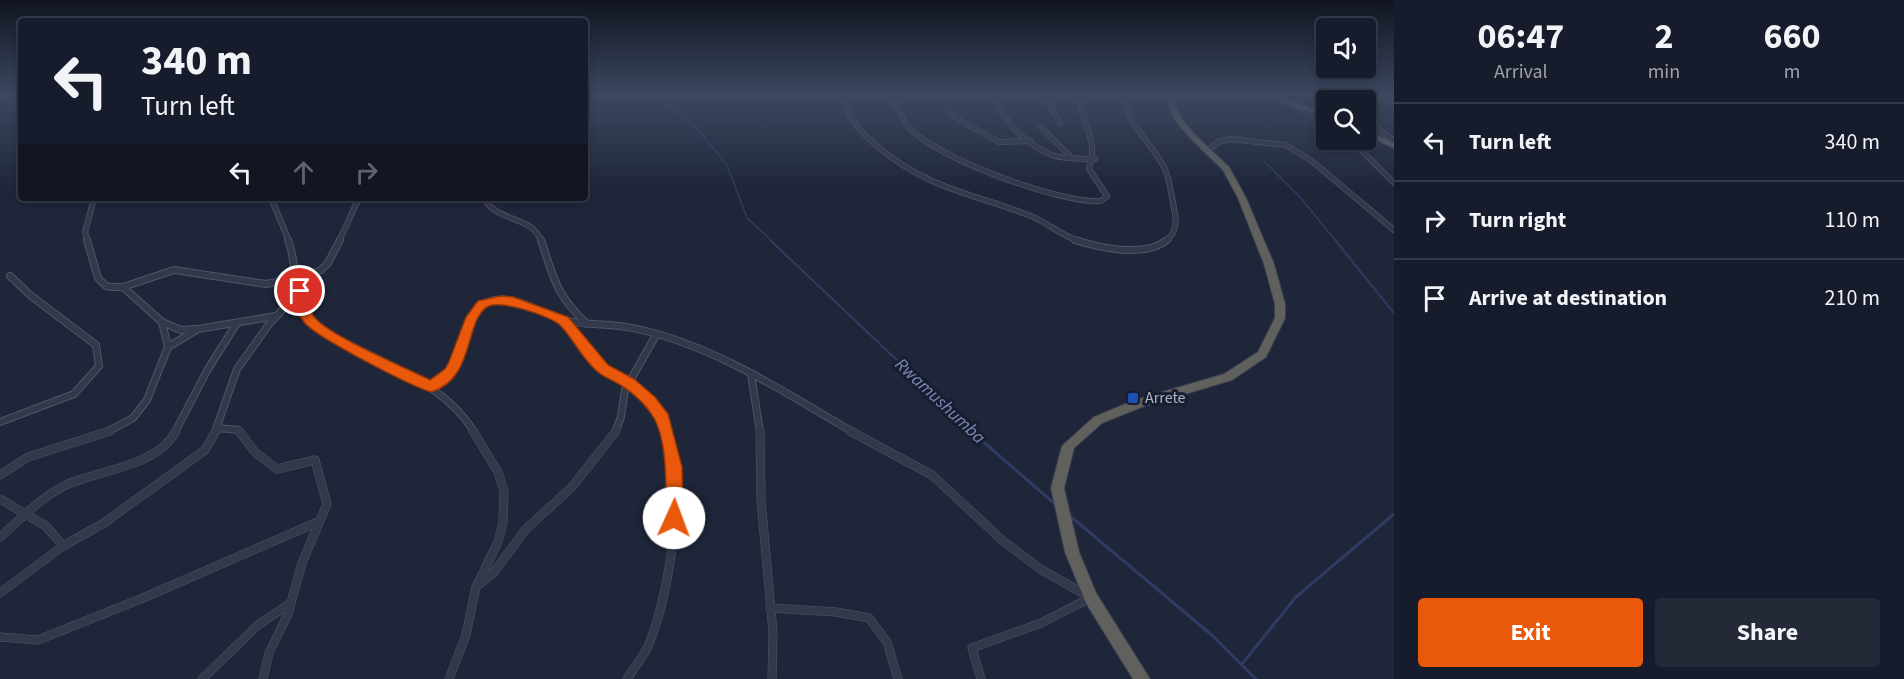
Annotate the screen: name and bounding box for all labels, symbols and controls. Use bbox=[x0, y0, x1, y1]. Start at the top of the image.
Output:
text: 06:47 bbox=[1477, 11, 1564, 62]
text: 2 bbox=[1654, 11, 1673, 62]
text: 660 bbox=[1764, 11, 1821, 62]
map controls bbox=[1316, 18, 1376, 150]
button: sound bbox=[1316, 18, 1376, 78]
text: 340 m bbox=[141, 31, 252, 91]
icon: left bbox=[42, 42, 120, 120]
text: Arrival bbox=[1494, 58, 1548, 86]
text: min bbox=[1648, 58, 1680, 86]
text: m bbox=[1784, 58, 1800, 86]
text: Turn left bbox=[141, 87, 235, 126]
button: search bbox=[1316, 90, 1376, 150]
icon: left bbox=[1418, 126, 1451, 159]
text: Turn left bbox=[1469, 126, 1551, 158]
text: 340 m bbox=[1825, 126, 1880, 158]
icon: left bbox=[224, 156, 257, 189]
icon: ahead bbox=[287, 156, 320, 189]
icon: right bbox=[350, 156, 383, 189]
icon: right bbox=[1418, 204, 1451, 237]
text: Turn right bbox=[1469, 204, 1566, 236]
text: 110 m bbox=[1825, 204, 1880, 236]
pin bbox=[274, 265, 325, 316]
icon: arrive bbox=[283, 274, 316, 307]
icon: arrive bbox=[1418, 282, 1451, 315]
text: Arrive at destination bbox=[1469, 282, 1667, 314]
text: 210 m bbox=[1825, 282, 1880, 314]
water label: Rwamushumba bbox=[889, 352, 991, 450]
place label: Arrete bbox=[1145, 387, 1186, 409]
marker: Arrete bbox=[1126, 391, 1140, 405]
position arrow bbox=[642, 486, 706, 550]
button: Exit bbox=[1418, 598, 1643, 667]
button: Share bbox=[1655, 598, 1880, 667]

